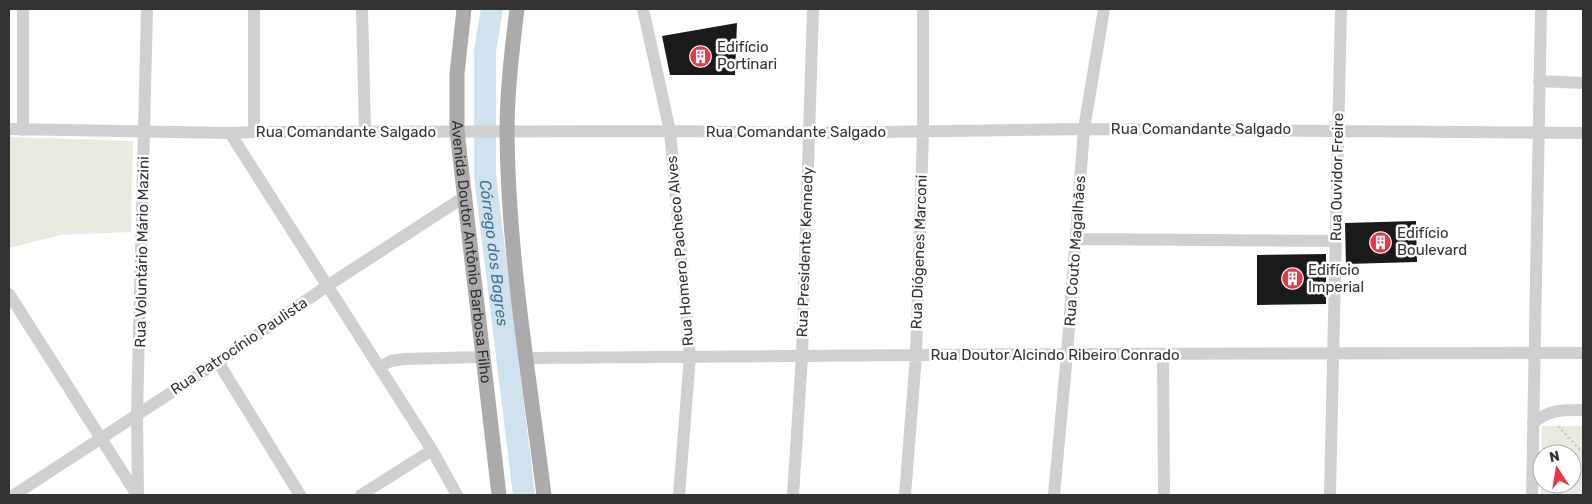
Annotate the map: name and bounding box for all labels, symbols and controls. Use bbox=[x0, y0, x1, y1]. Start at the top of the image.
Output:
place label: Edifício Portinari bbox=[717, 38, 777, 73]
building icon: Edifício Portinari bbox=[689, 44, 713, 68]
street label: Rua Ouvidor Freire bbox=[1327, 113, 1347, 241]
street label: Avenida Doutor Antônio Barbosa Filho bbox=[448, 120, 495, 384]
street label: Rua Comandante Salgado bbox=[1111, 120, 1291, 138]
street label: Rua Comandante Salgado bbox=[256, 123, 436, 141]
street label: Rua Comandante Salgado bbox=[706, 123, 886, 141]
street label: Rua Homero Pacheco Alves bbox=[663, 155, 697, 347]
street label: Rua Voluntário Mário Mazini bbox=[131, 156, 153, 348]
street label: Rua Presidente Kennedy bbox=[793, 166, 817, 338]
street label: Rua Diógenes Marconi bbox=[907, 174, 931, 330]
street label: Rua Couto Magalhães bbox=[1061, 175, 1089, 327]
water label: Córrego dos Bagres bbox=[476, 179, 512, 327]
place label: Edifício Boulevard bbox=[1397, 224, 1467, 259]
building icon: Edifício Boulevard bbox=[1369, 230, 1393, 254]
place label: Edifício Imperial bbox=[1308, 261, 1364, 296]
building icon: Edifício Imperial bbox=[1280, 267, 1304, 291]
street label: Rua Patrocínio Paulista bbox=[167, 293, 311, 399]
street label: Rua Doutor Alcindo Ribeiro Conrado bbox=[930, 346, 1180, 364]
north arrow bbox=[1532, 444, 1582, 494]
text: N bbox=[1548, 447, 1561, 466]

